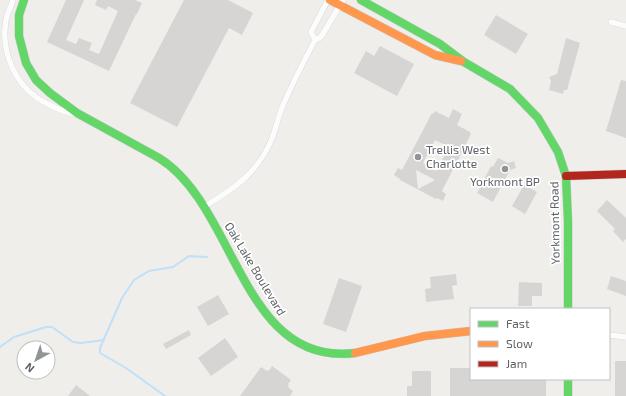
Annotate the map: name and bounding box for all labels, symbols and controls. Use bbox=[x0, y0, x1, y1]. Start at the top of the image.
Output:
place label: Trellis West Charlotte bbox=[426, 142, 490, 170]
marker: Trellis West Charlotte bbox=[413, 152, 423, 162]
marker: Yorkmont BP bbox=[500, 164, 510, 174]
place label: Yorkmont BP bbox=[470, 174, 540, 188]
street label: Yorkmont Road bbox=[546, 181, 562, 265]
street label: Oak Lake Boulevard bbox=[222, 219, 289, 318]
legend bbox=[470, 308, 610, 380]
text: Fast bbox=[506, 316, 530, 330]
text: Slow bbox=[506, 336, 533, 350]
north arrow bbox=[16, 340, 56, 380]
text: Jam bbox=[506, 356, 527, 370]
text: N bbox=[22, 360, 36, 376]

